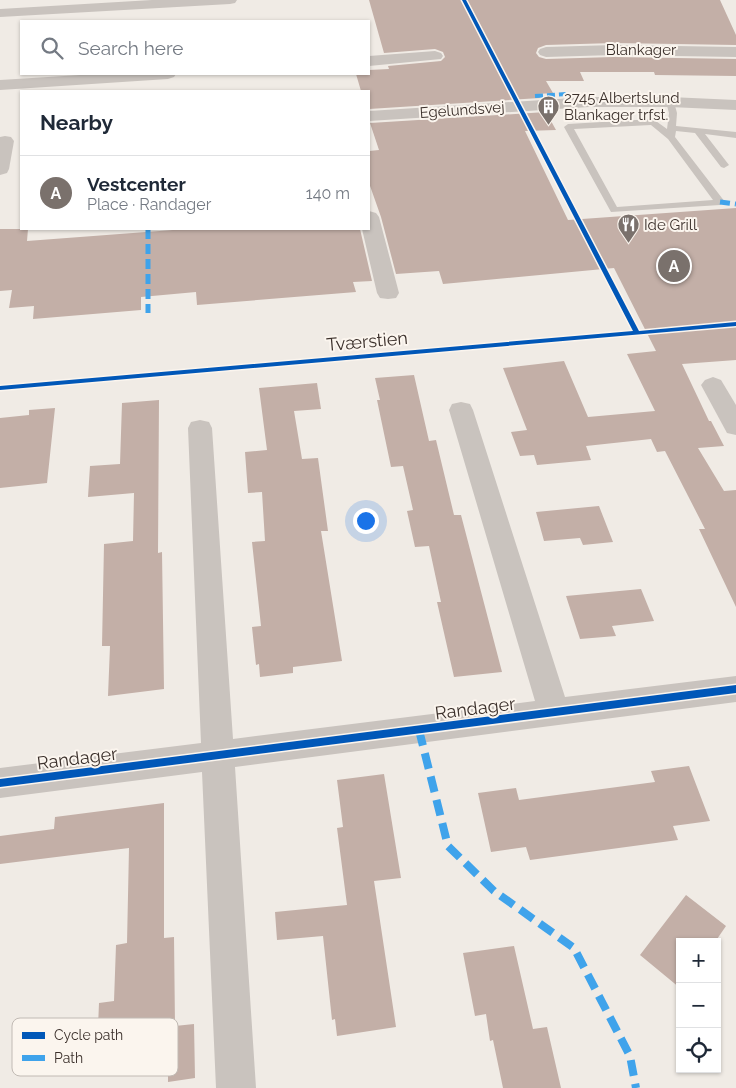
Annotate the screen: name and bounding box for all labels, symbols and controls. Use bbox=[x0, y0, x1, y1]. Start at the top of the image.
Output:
search box bbox=[20, 20, 370, 75]
icon: search bbox=[38, 34, 66, 62]
text: Search here bbox=[78, 37, 184, 59]
street label: Blankager bbox=[606, 41, 677, 59]
place label: 2745 Albertslund Blankager trfst. bbox=[564, 89, 680, 124]
building icon: 2745 Albertslund Blankager trfst. bbox=[536, 95, 560, 126]
street label: Egelundsvej bbox=[419, 98, 505, 122]
text: Nearby bbox=[40, 110, 113, 135]
text: Vestcenter bbox=[87, 173, 186, 195]
text: A bbox=[51, 184, 61, 203]
text: 140 m bbox=[306, 184, 350, 203]
text: Place · Randager bbox=[87, 195, 211, 214]
restaurant icon: Ide Grill bbox=[616, 213, 640, 244]
place label: Ide Grill bbox=[644, 216, 698, 234]
pin: A bbox=[658, 247, 690, 285]
street label: Tværstien bbox=[325, 327, 409, 355]
your location bbox=[353, 508, 379, 534]
street label: Randager bbox=[434, 693, 517, 723]
street label: Randager bbox=[36, 743, 119, 773]
map controls bbox=[676, 938, 721, 1073]
button: + bbox=[676, 938, 721, 983]
button: − bbox=[676, 983, 721, 1028]
legend bbox=[12, 1018, 178, 1076]
text: Cycle path bbox=[54, 1027, 123, 1043]
button: locate bbox=[676, 1028, 721, 1073]
text: Path bbox=[54, 1050, 83, 1066]

